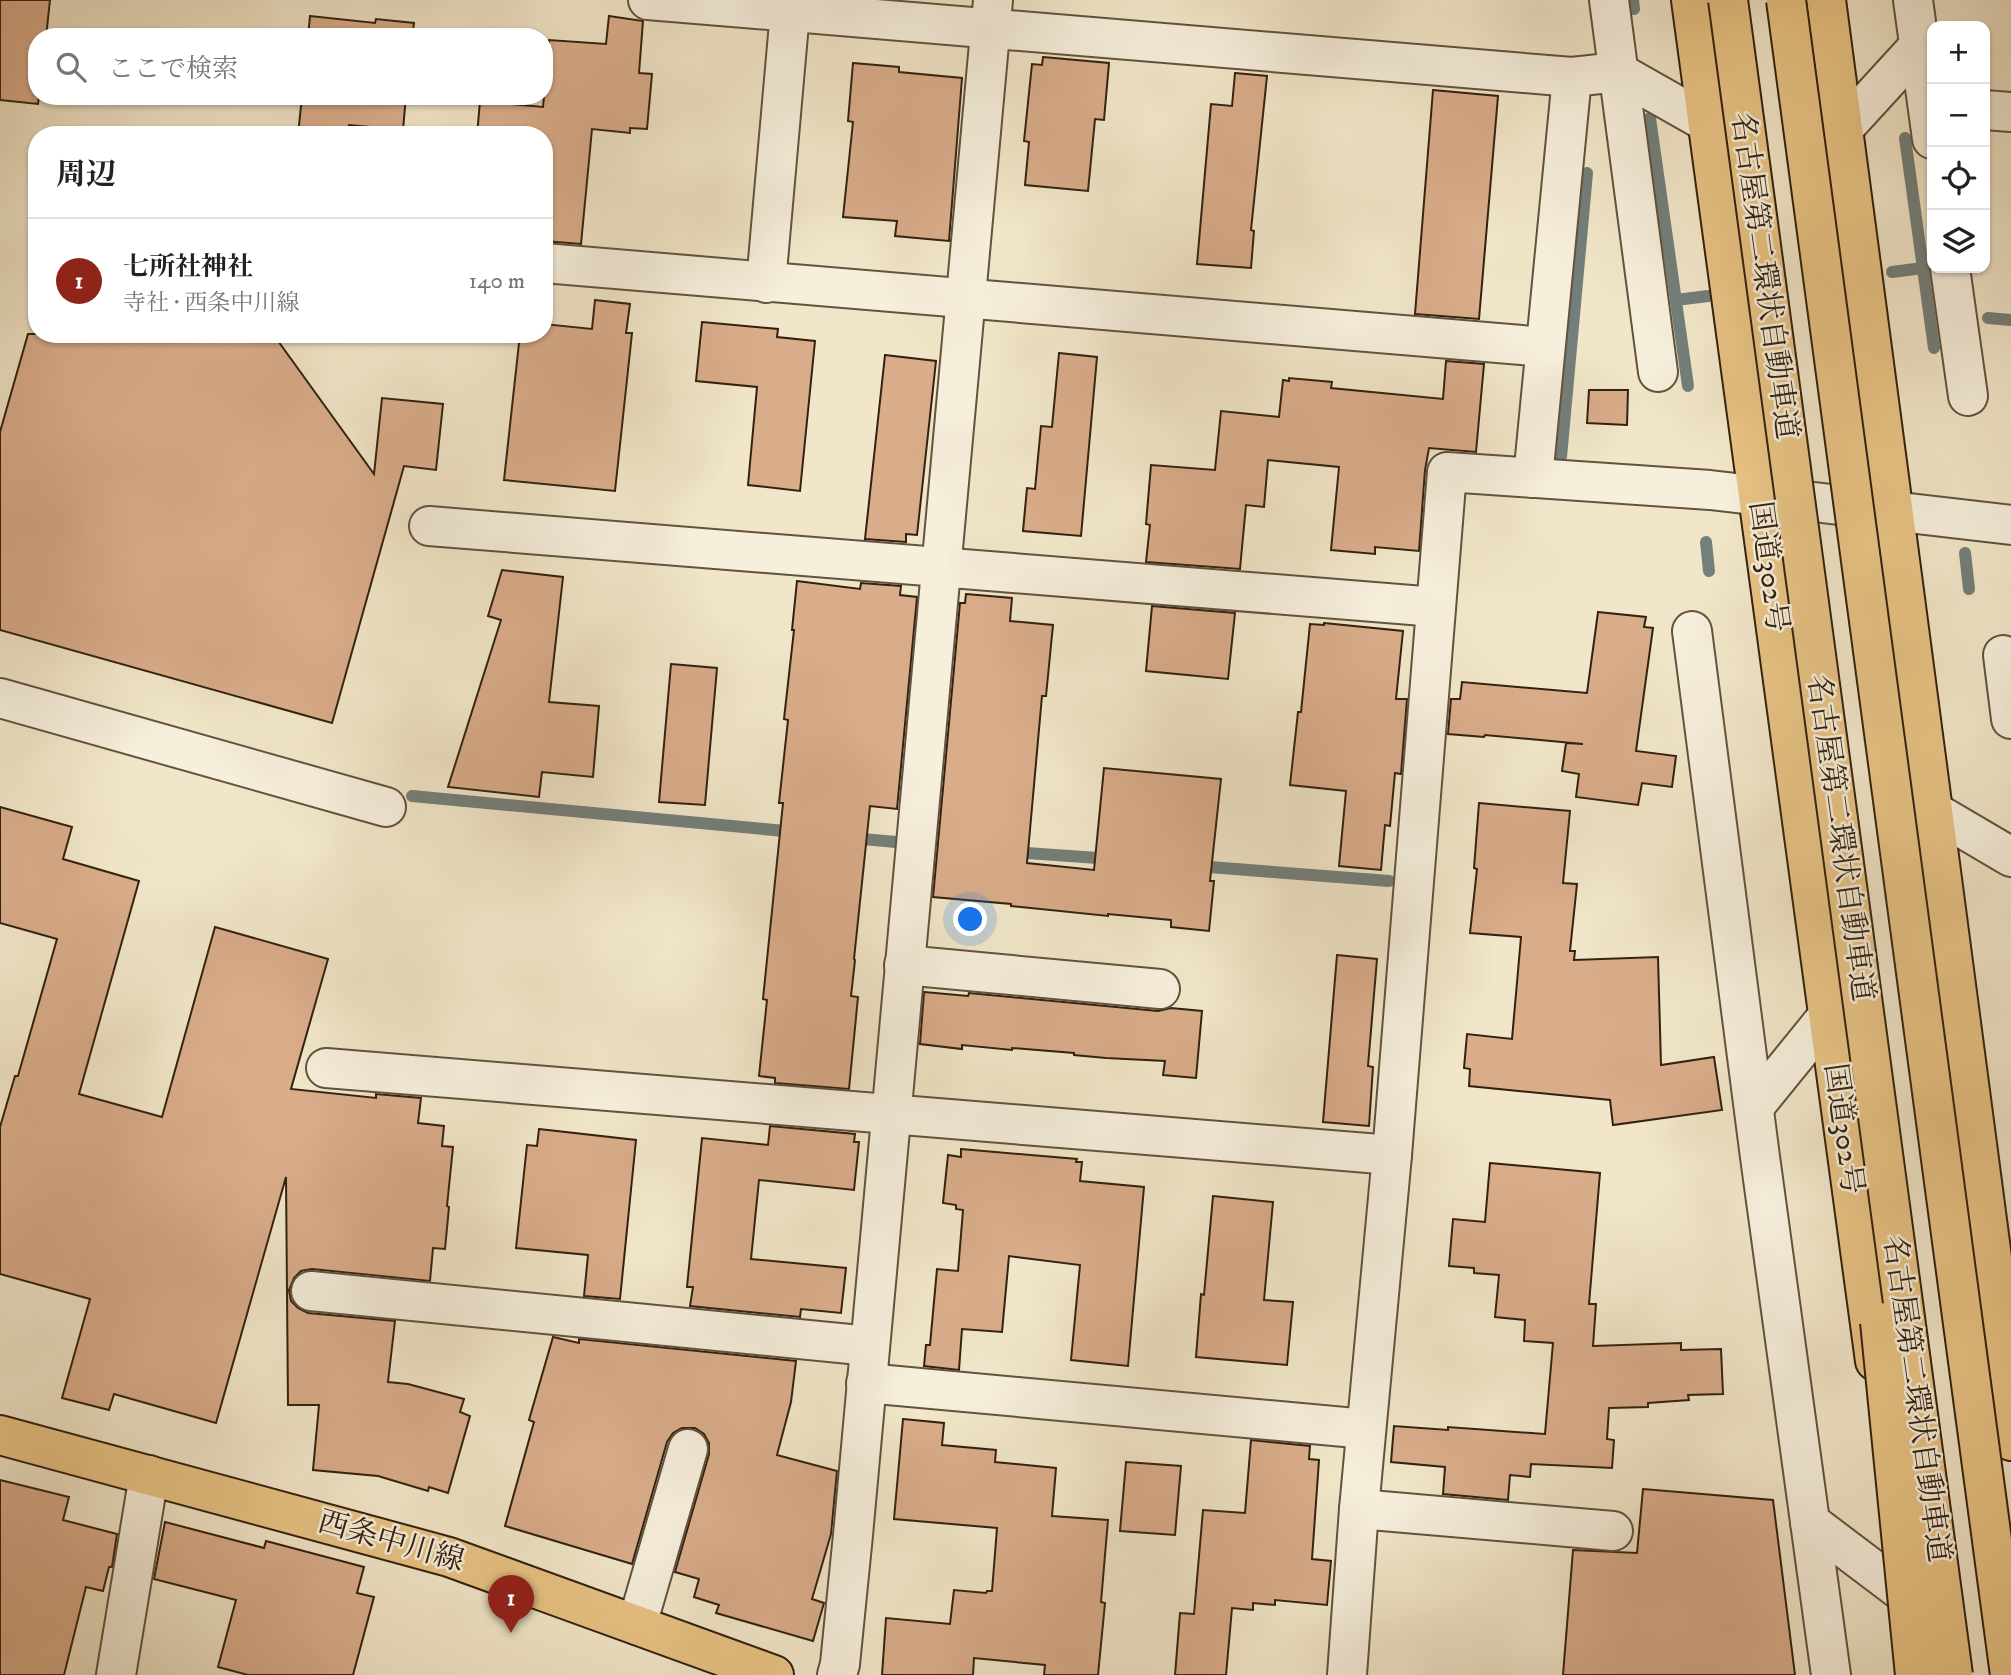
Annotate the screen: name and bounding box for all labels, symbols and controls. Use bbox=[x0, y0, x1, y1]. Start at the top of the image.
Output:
map controls bbox=[1927, 21, 1990, 273]
button: + bbox=[1927, 21, 1990, 84]
search box bbox=[28, 28, 553, 105]
icon: search bbox=[52, 48, 90, 86]
text: ここで検索 bbox=[108, 53, 238, 86]
button: − bbox=[1927, 84, 1990, 147]
street label: 名古屋第二環状自動車道 bbox=[1723, 110, 1805, 442]
button: locate bbox=[1927, 147, 1990, 210]
text: 周辺 bbox=[56, 157, 116, 194]
button: layers bbox=[1927, 210, 1990, 273]
text: 七所社神社 bbox=[123, 251, 253, 284]
text: 1 bbox=[75, 267, 83, 296]
text: 140 m bbox=[469, 267, 525, 296]
text: 寺社 · 西条中川線 bbox=[123, 289, 299, 318]
street label: 国道302号 bbox=[1740, 499, 1796, 635]
street label: 名古屋第二環状自動車道 bbox=[1799, 672, 1881, 1004]
your location bbox=[953, 902, 987, 936]
street label: 国道302号 bbox=[1815, 1061, 1871, 1197]
street label: 名古屋第二環状自動車道 bbox=[1875, 1233, 1957, 1565]
street label: 西条中川線 bbox=[314, 1504, 468, 1580]
pin: 1 bbox=[488, 1575, 534, 1633]

